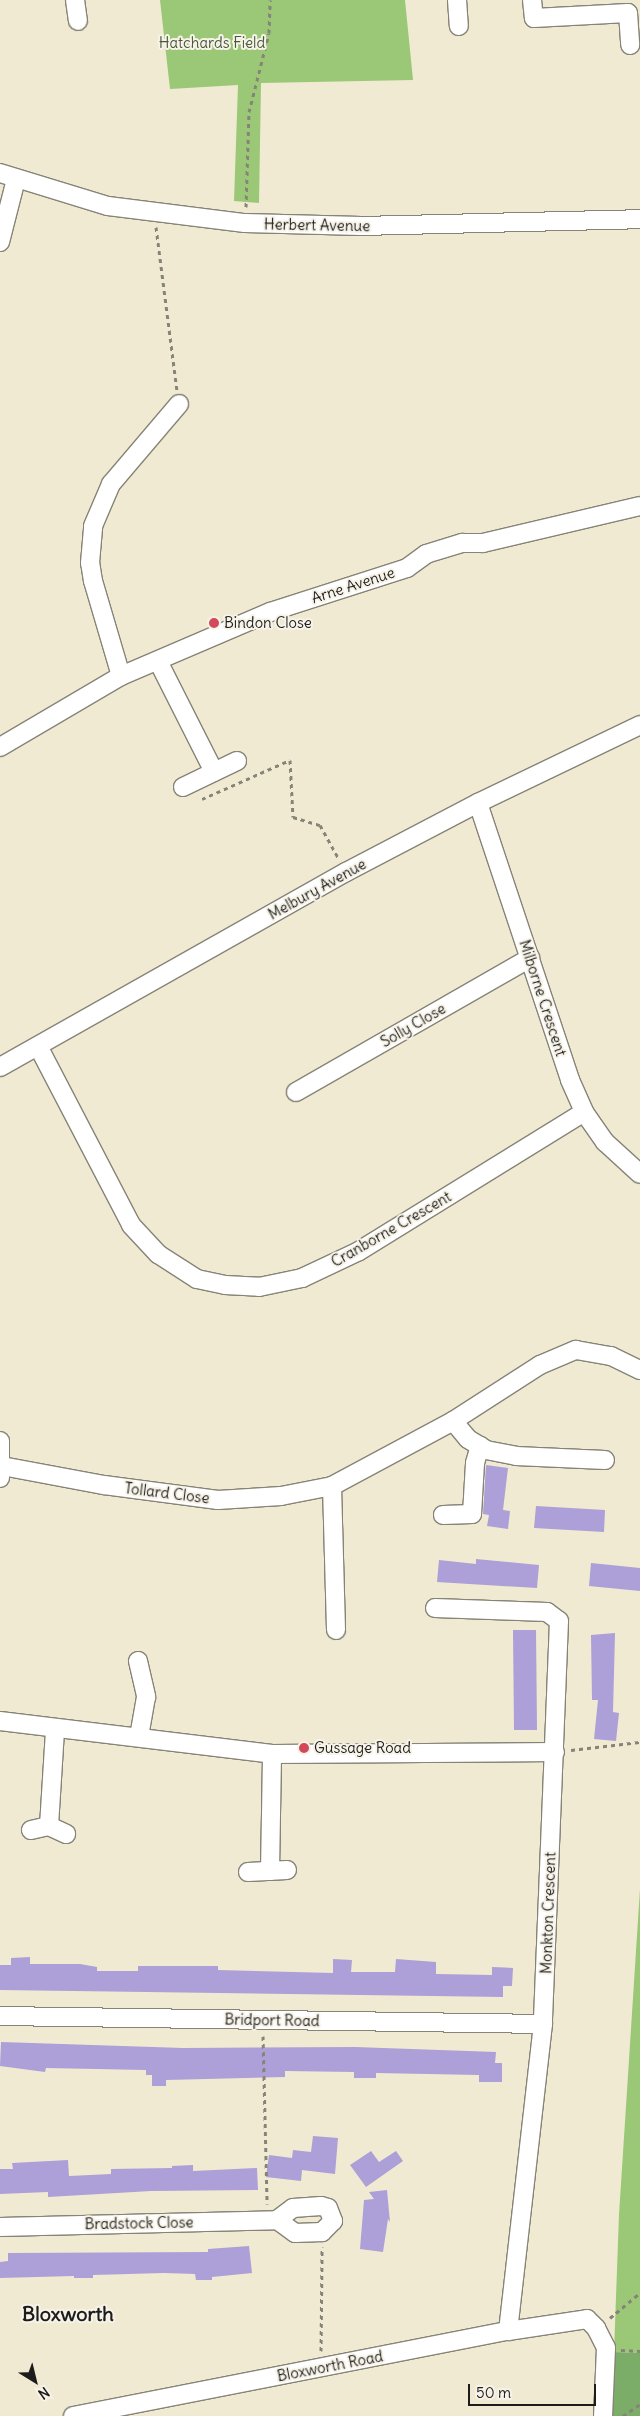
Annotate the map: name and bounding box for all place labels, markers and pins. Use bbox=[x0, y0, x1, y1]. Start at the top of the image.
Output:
place label: Bindon Close bbox=[224, 614, 312, 632]
marker: Bindon Close bbox=[208, 617, 220, 629]
place label: Gussage Road bbox=[314, 1739, 411, 1757]
marker: Gussage Road bbox=[298, 1742, 310, 1754]

